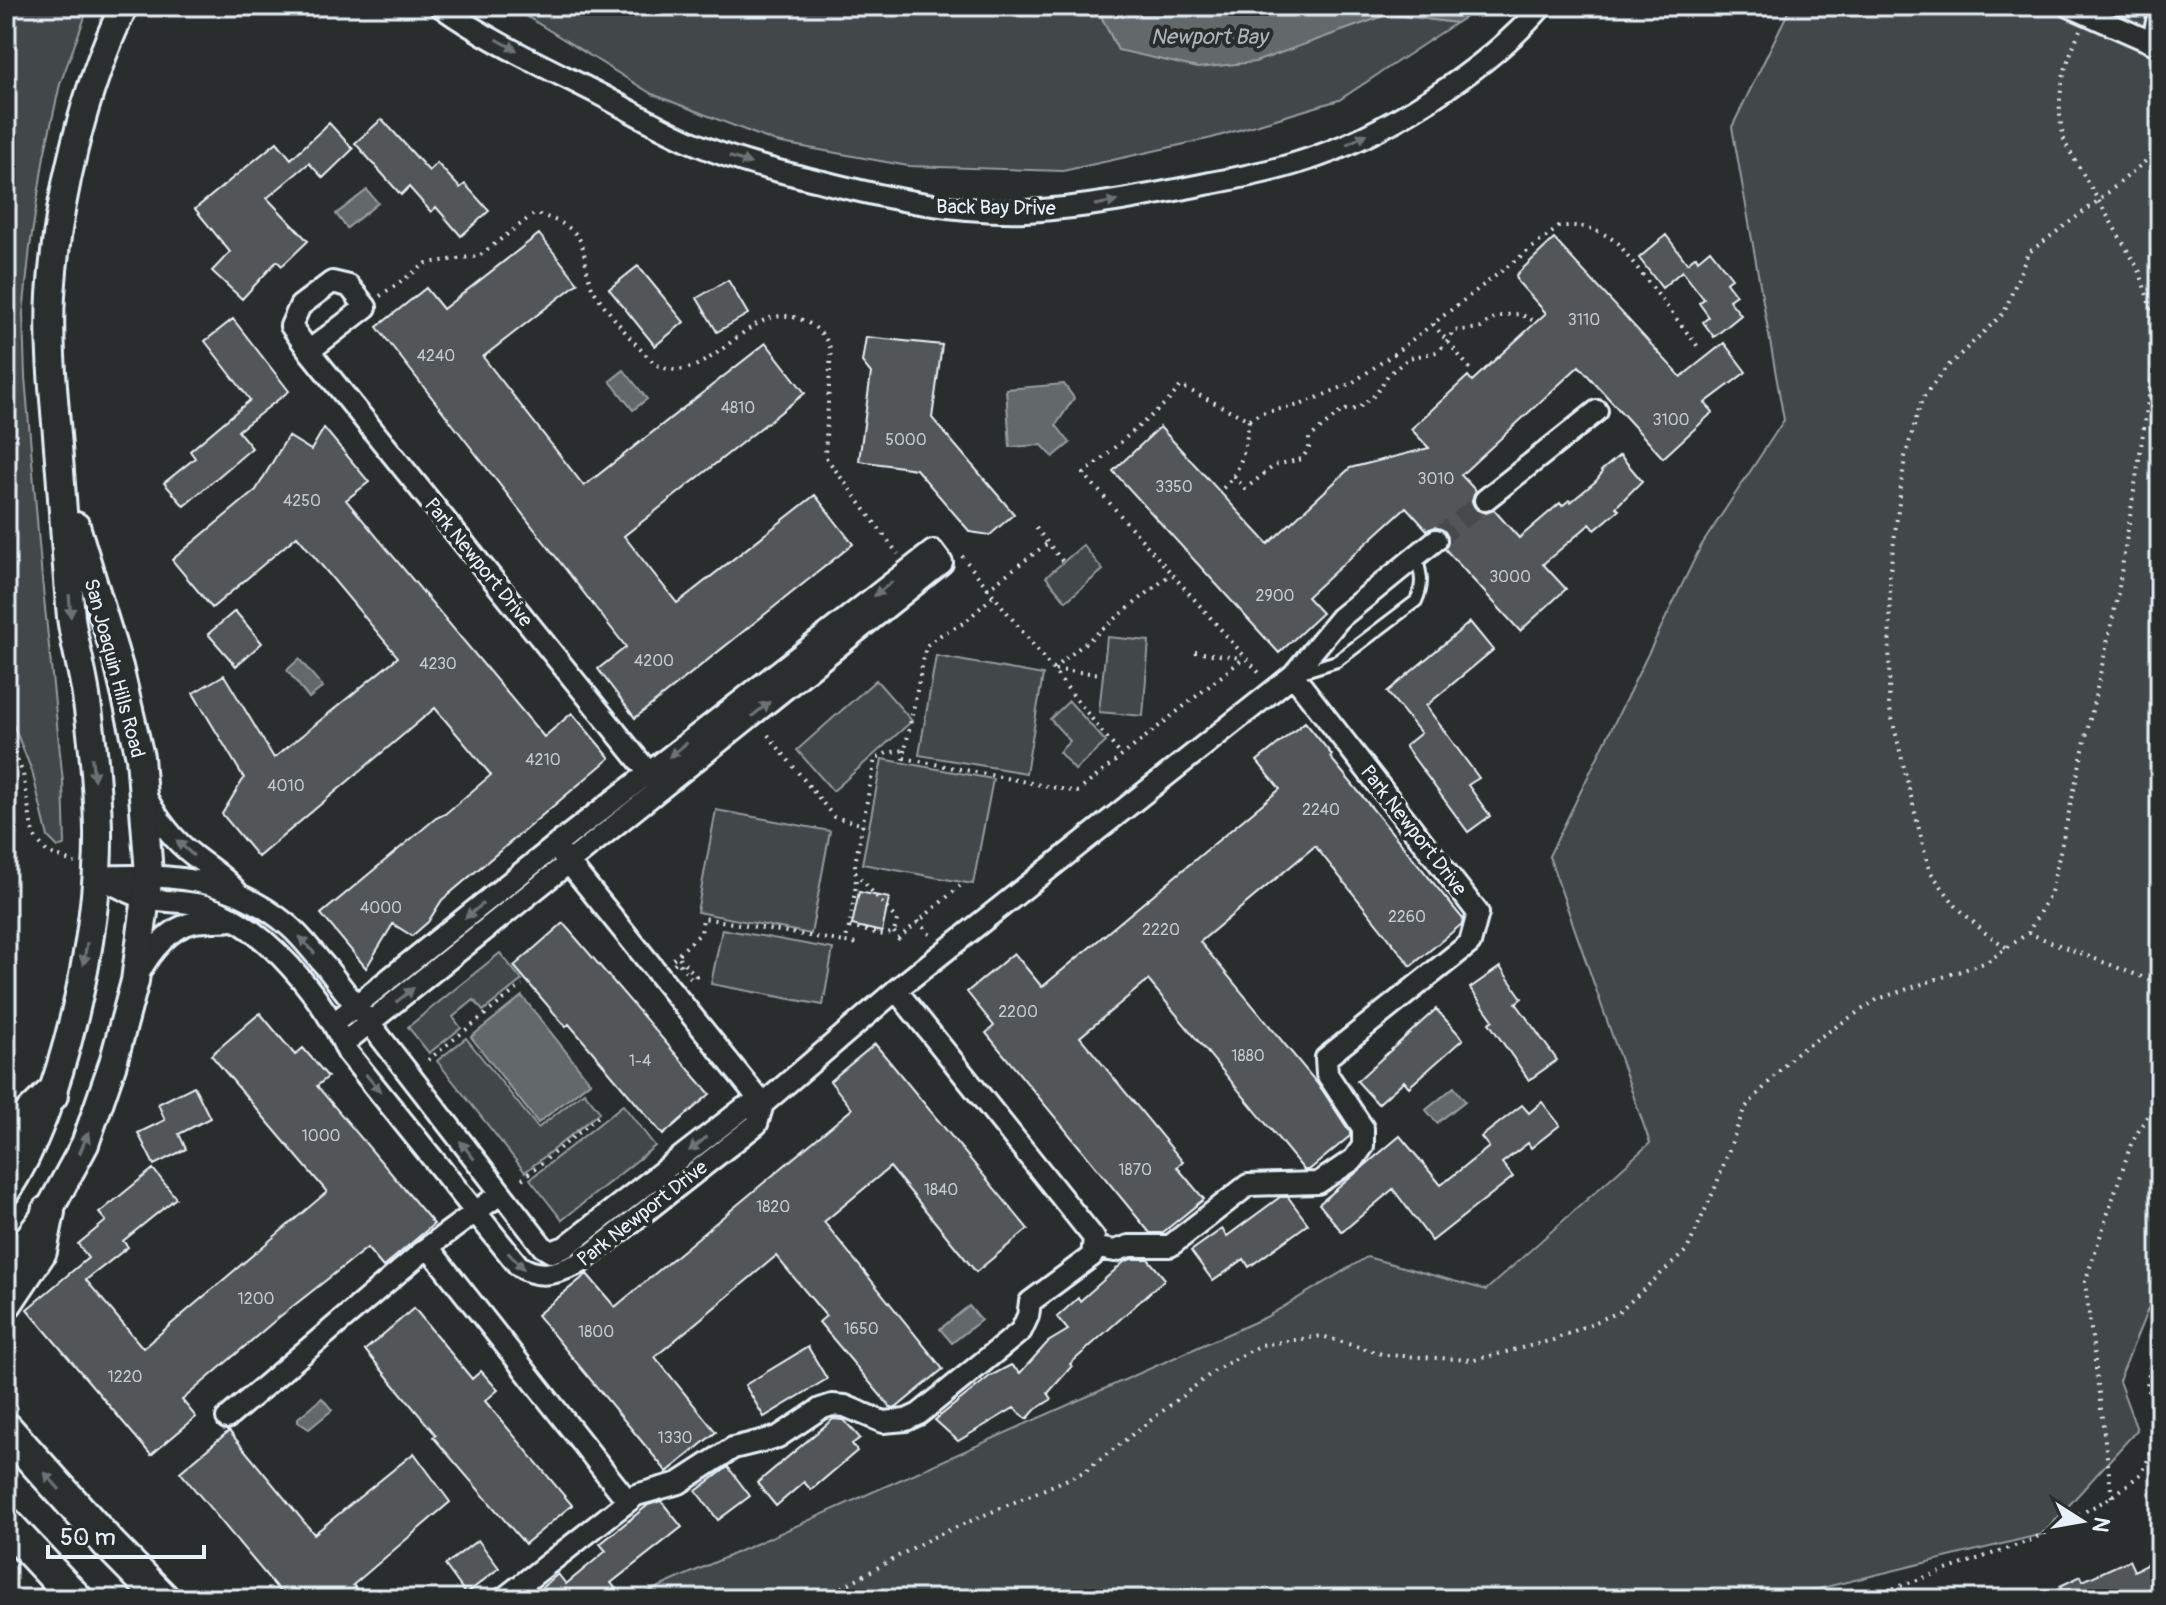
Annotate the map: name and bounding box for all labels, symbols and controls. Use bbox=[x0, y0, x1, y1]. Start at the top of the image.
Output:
water label: Newport Bay bbox=[1151, 23, 1270, 51]
one-way arrow bbox=[496, 38, 518, 52]
one-way arrow bbox=[1345, 132, 1368, 145]
one-way arrow bbox=[728, 154, 752, 167]
street label: Back Bay Drive bbox=[936, 194, 1056, 221]
one-way arrow bbox=[1094, 196, 1119, 209]
house number: 3110 bbox=[1568, 310, 1600, 330]
house number: 4240 bbox=[417, 346, 455, 366]
house number: 4810 bbox=[721, 398, 755, 418]
house number: 3100 bbox=[1652, 410, 1690, 430]
house number: 5000 bbox=[885, 430, 927, 450]
house number: 3010 bbox=[1417, 469, 1455, 489]
house number: 3350 bbox=[1155, 477, 1193, 497]
house number: 4250 bbox=[283, 491, 321, 511]
street label: Park Newport Drive bbox=[419, 493, 538, 632]
house number: 3000 bbox=[1489, 567, 1531, 587]
street label: San Joaquin Hills Road bbox=[79, 576, 150, 760]
one-way arrow bbox=[873, 581, 893, 597]
house number: 2900 bbox=[1255, 586, 1295, 606]
one-way arrow bbox=[64, 594, 77, 619]
house number: 4200 bbox=[634, 651, 674, 671]
house number: 4230 bbox=[419, 654, 457, 674]
one-way arrow bbox=[751, 702, 771, 718]
one-way arrow bbox=[668, 741, 688, 757]
house number: 4210 bbox=[525, 750, 561, 770]
one-way arrow bbox=[87, 757, 100, 782]
street label: Park Newport Drive bbox=[1355, 760, 1472, 901]
house number: 4010 bbox=[267, 776, 305, 796]
house number: 2240 bbox=[1302, 800, 1340, 820]
one-way arrow bbox=[176, 839, 195, 857]
house number: 4000 bbox=[360, 898, 402, 918]
one-way arrow bbox=[464, 902, 484, 918]
house number: 2260 bbox=[1388, 907, 1426, 927]
house number: 2220 bbox=[1142, 920, 1180, 940]
one-way arrow bbox=[299, 936, 316, 956]
one-way arrow bbox=[78, 942, 90, 967]
one-way arrow bbox=[395, 987, 415, 1004]
house number: 2200 bbox=[998, 1002, 1038, 1022]
house number: 1880 bbox=[1231, 1046, 1265, 1066]
house number: 1-4 bbox=[629, 1051, 651, 1071]
one-way arrow bbox=[364, 1073, 381, 1093]
house number: 1000 bbox=[301, 1126, 341, 1146]
one-way arrow bbox=[78, 1131, 91, 1155]
one-way arrow bbox=[688, 1135, 708, 1151]
one-way arrow bbox=[459, 1140, 475, 1161]
street label: Park Newport Drive bbox=[572, 1155, 713, 1272]
house number: 1870 bbox=[1118, 1160, 1152, 1180]
house number: 1840 bbox=[924, 1180, 958, 1200]
house number: 1820 bbox=[756, 1197, 790, 1217]
one-way arrow bbox=[507, 1251, 525, 1270]
house number: 1200 bbox=[237, 1289, 275, 1309]
house number: 1650 bbox=[843, 1319, 879, 1339]
house number: 1800 bbox=[578, 1322, 614, 1342]
house number: 1220 bbox=[107, 1367, 143, 1387]
house number: 1330 bbox=[657, 1428, 693, 1448]
one-way arrow bbox=[44, 1471, 62, 1490]
north arrow bbox=[2042, 1481, 2122, 1561]
scale bar bbox=[48, 1509, 204, 1559]
text: N bbox=[2085, 1515, 2116, 1535]
text: 50 m bbox=[60, 1523, 116, 1552]

